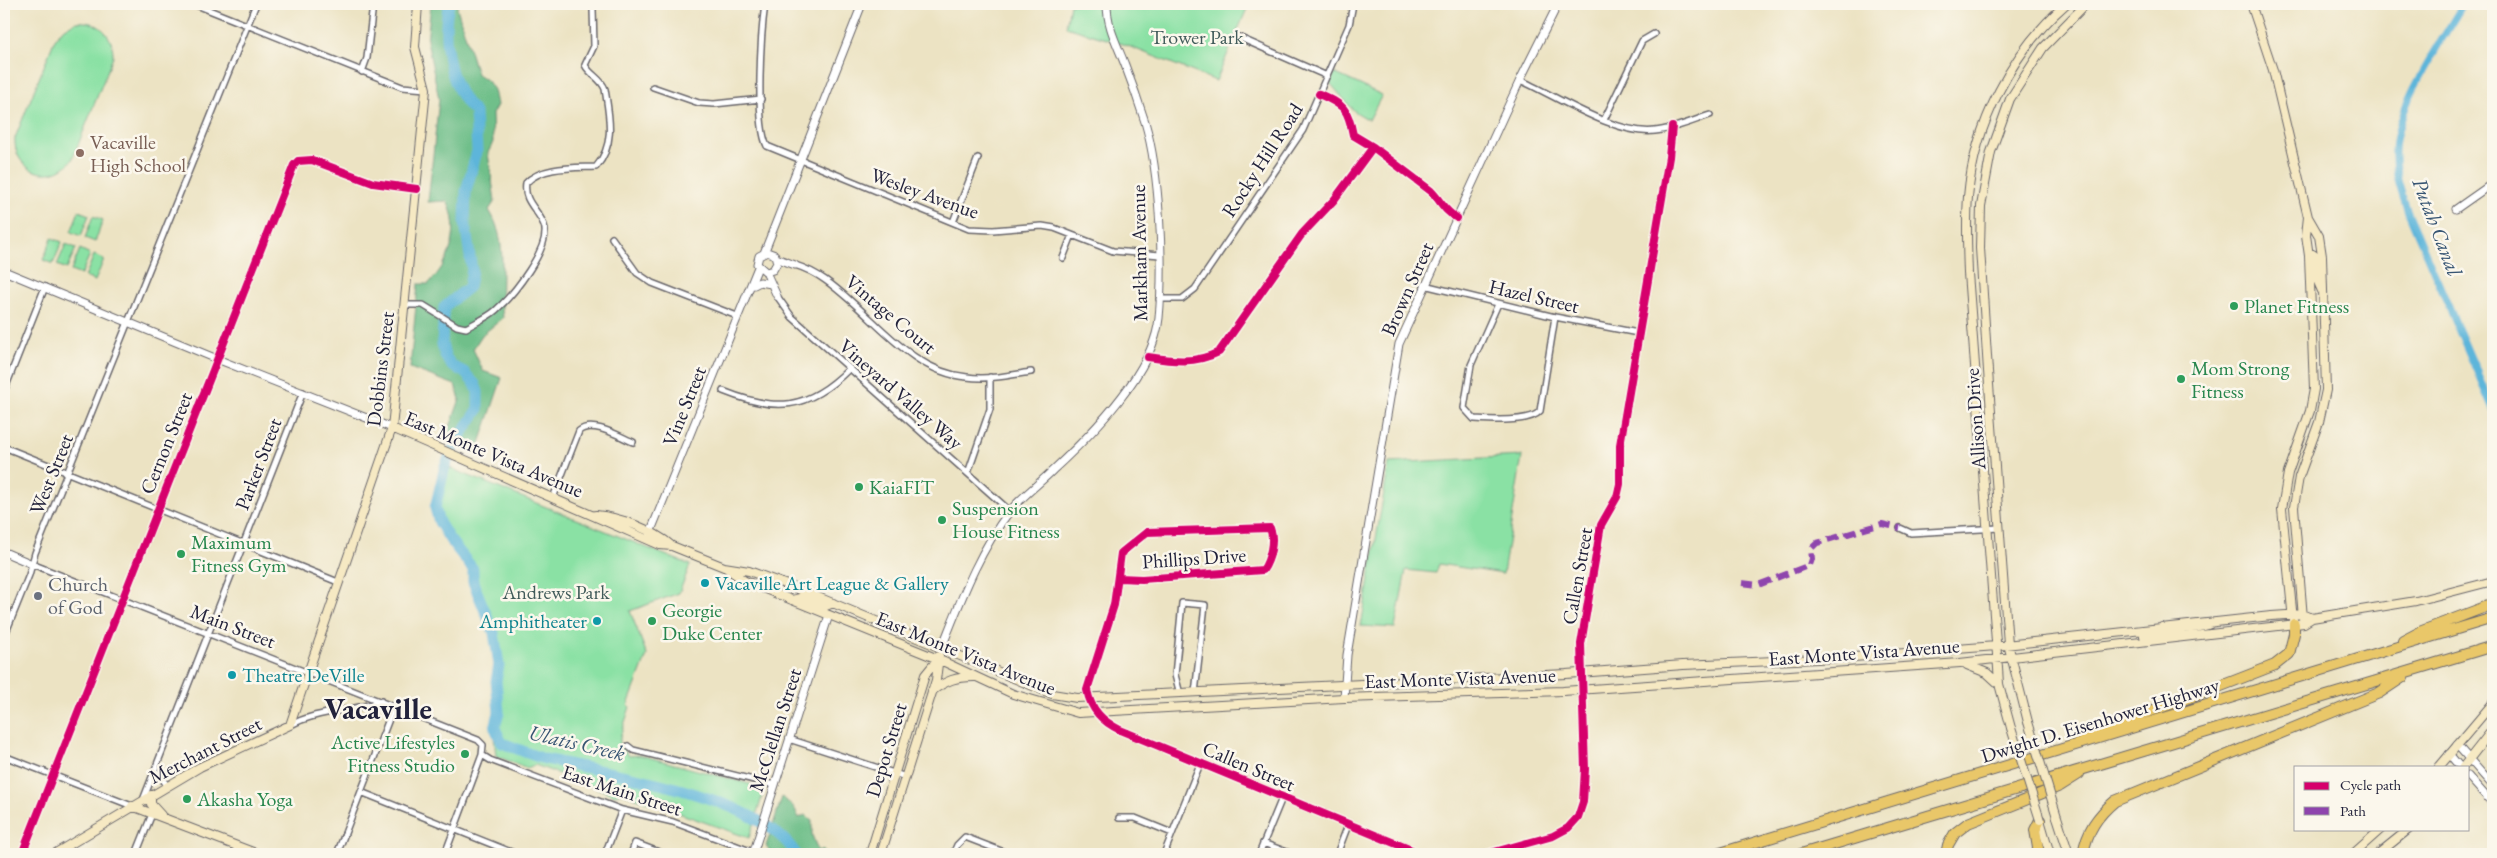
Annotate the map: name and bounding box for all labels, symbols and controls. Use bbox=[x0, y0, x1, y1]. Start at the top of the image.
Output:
park label: Trower Park bbox=[1150, 24, 1244, 50]
street label: Rocky Hill Road bbox=[1215, 97, 1309, 222]
place label: Vacaville High School bbox=[90, 129, 186, 178]
marker: Vacaville High School bbox=[74, 147, 86, 159]
street label: Wesley Avenue bbox=[867, 161, 983, 225]
water label: Putah Canal bbox=[2406, 174, 2469, 281]
street label: Markham Avenue bbox=[1125, 184, 1153, 322]
street label: Brown Street bbox=[1375, 237, 1440, 340]
street label: Vintage Court bbox=[840, 268, 942, 360]
street label: Hazel Street bbox=[1486, 273, 1582, 319]
place label: Planet Fitness bbox=[2244, 293, 2349, 319]
marker: Planet Fitness bbox=[2228, 300, 2240, 312]
street label: Dobbins Street bbox=[360, 309, 400, 428]
street label: Vineyard Valley Way bbox=[834, 333, 969, 455]
place label: Mom Strong Fitness bbox=[2191, 355, 2290, 404]
street label: Vine Street bbox=[656, 361, 712, 450]
street label: Allison Drive bbox=[1958, 367, 1992, 472]
marker: Mom Strong Fitness bbox=[2175, 373, 2187, 385]
street label: Cernon Street bbox=[134, 388, 198, 498]
street label: East Monte Vista Avenue bbox=[401, 405, 587, 503]
street label: Parker Street bbox=[229, 414, 288, 514]
street label: West Street bbox=[23, 429, 79, 518]
place label: KaiaFIT bbox=[869, 474, 935, 500]
marker: KaiaFIT bbox=[853, 481, 865, 493]
place label: Suspension House Fitness bbox=[952, 495, 1060, 544]
marker: Suspension House Fitness bbox=[936, 514, 948, 526]
street label: Callen Street bbox=[1556, 525, 1598, 627]
place label: Maximum Fitness Gym bbox=[191, 529, 287, 578]
street label: Phillips Drive bbox=[1141, 541, 1247, 575]
marker: Maximum Fitness Gym bbox=[175, 548, 187, 560]
place label: Vacaville Art League & Gallery bbox=[715, 570, 949, 596]
place label: Church of God bbox=[48, 571, 108, 620]
marker: Vacaville Art League & Gallery bbox=[699, 577, 711, 589]
park label: Andrews Park bbox=[501, 579, 610, 605]
marker: Church of God bbox=[32, 590, 44, 602]
place label: Georgie Duke Center bbox=[662, 597, 762, 646]
street label: Main Street bbox=[187, 598, 280, 654]
street label: East Monte Vista Avenue bbox=[872, 605, 1060, 701]
place label: Amphitheater bbox=[478, 608, 587, 634]
marker: Amphitheater bbox=[591, 615, 603, 627]
marker: Georgie Duke Center bbox=[646, 615, 658, 627]
street label: East Monte Vista Avenue bbox=[1767, 632, 1961, 672]
place label: Theatre DeVille bbox=[242, 662, 365, 688]
street label: East Monte Vista Avenue bbox=[1364, 662, 1556, 694]
street label: McClellan Street bbox=[743, 664, 807, 795]
marker: Theatre DeVille bbox=[226, 669, 238, 681]
street label: Dwight D. Eisenhower Highway bbox=[1978, 671, 2223, 769]
district label: Vacaville bbox=[324, 689, 432, 728]
street label: Depot Street bbox=[859, 699, 913, 800]
street label: Merchant Street bbox=[144, 710, 266, 790]
water label: Ulatis Creek bbox=[526, 718, 628, 767]
place label: Active Lifestyles Fitness Studio bbox=[330, 729, 455, 778]
street label: Callen Street bbox=[1199, 735, 1300, 797]
marker: Active Lifestyles Fitness Studio bbox=[459, 748, 471, 760]
street label: East Main Street bbox=[559, 758, 686, 822]
legend bbox=[2294, 766, 2470, 830]
text: Cycle path bbox=[2340, 775, 2402, 794]
place label: Akasha Yoga bbox=[196, 786, 293, 812]
marker: Akasha Yoga bbox=[181, 793, 193, 805]
text: Path bbox=[2340, 801, 2366, 820]

